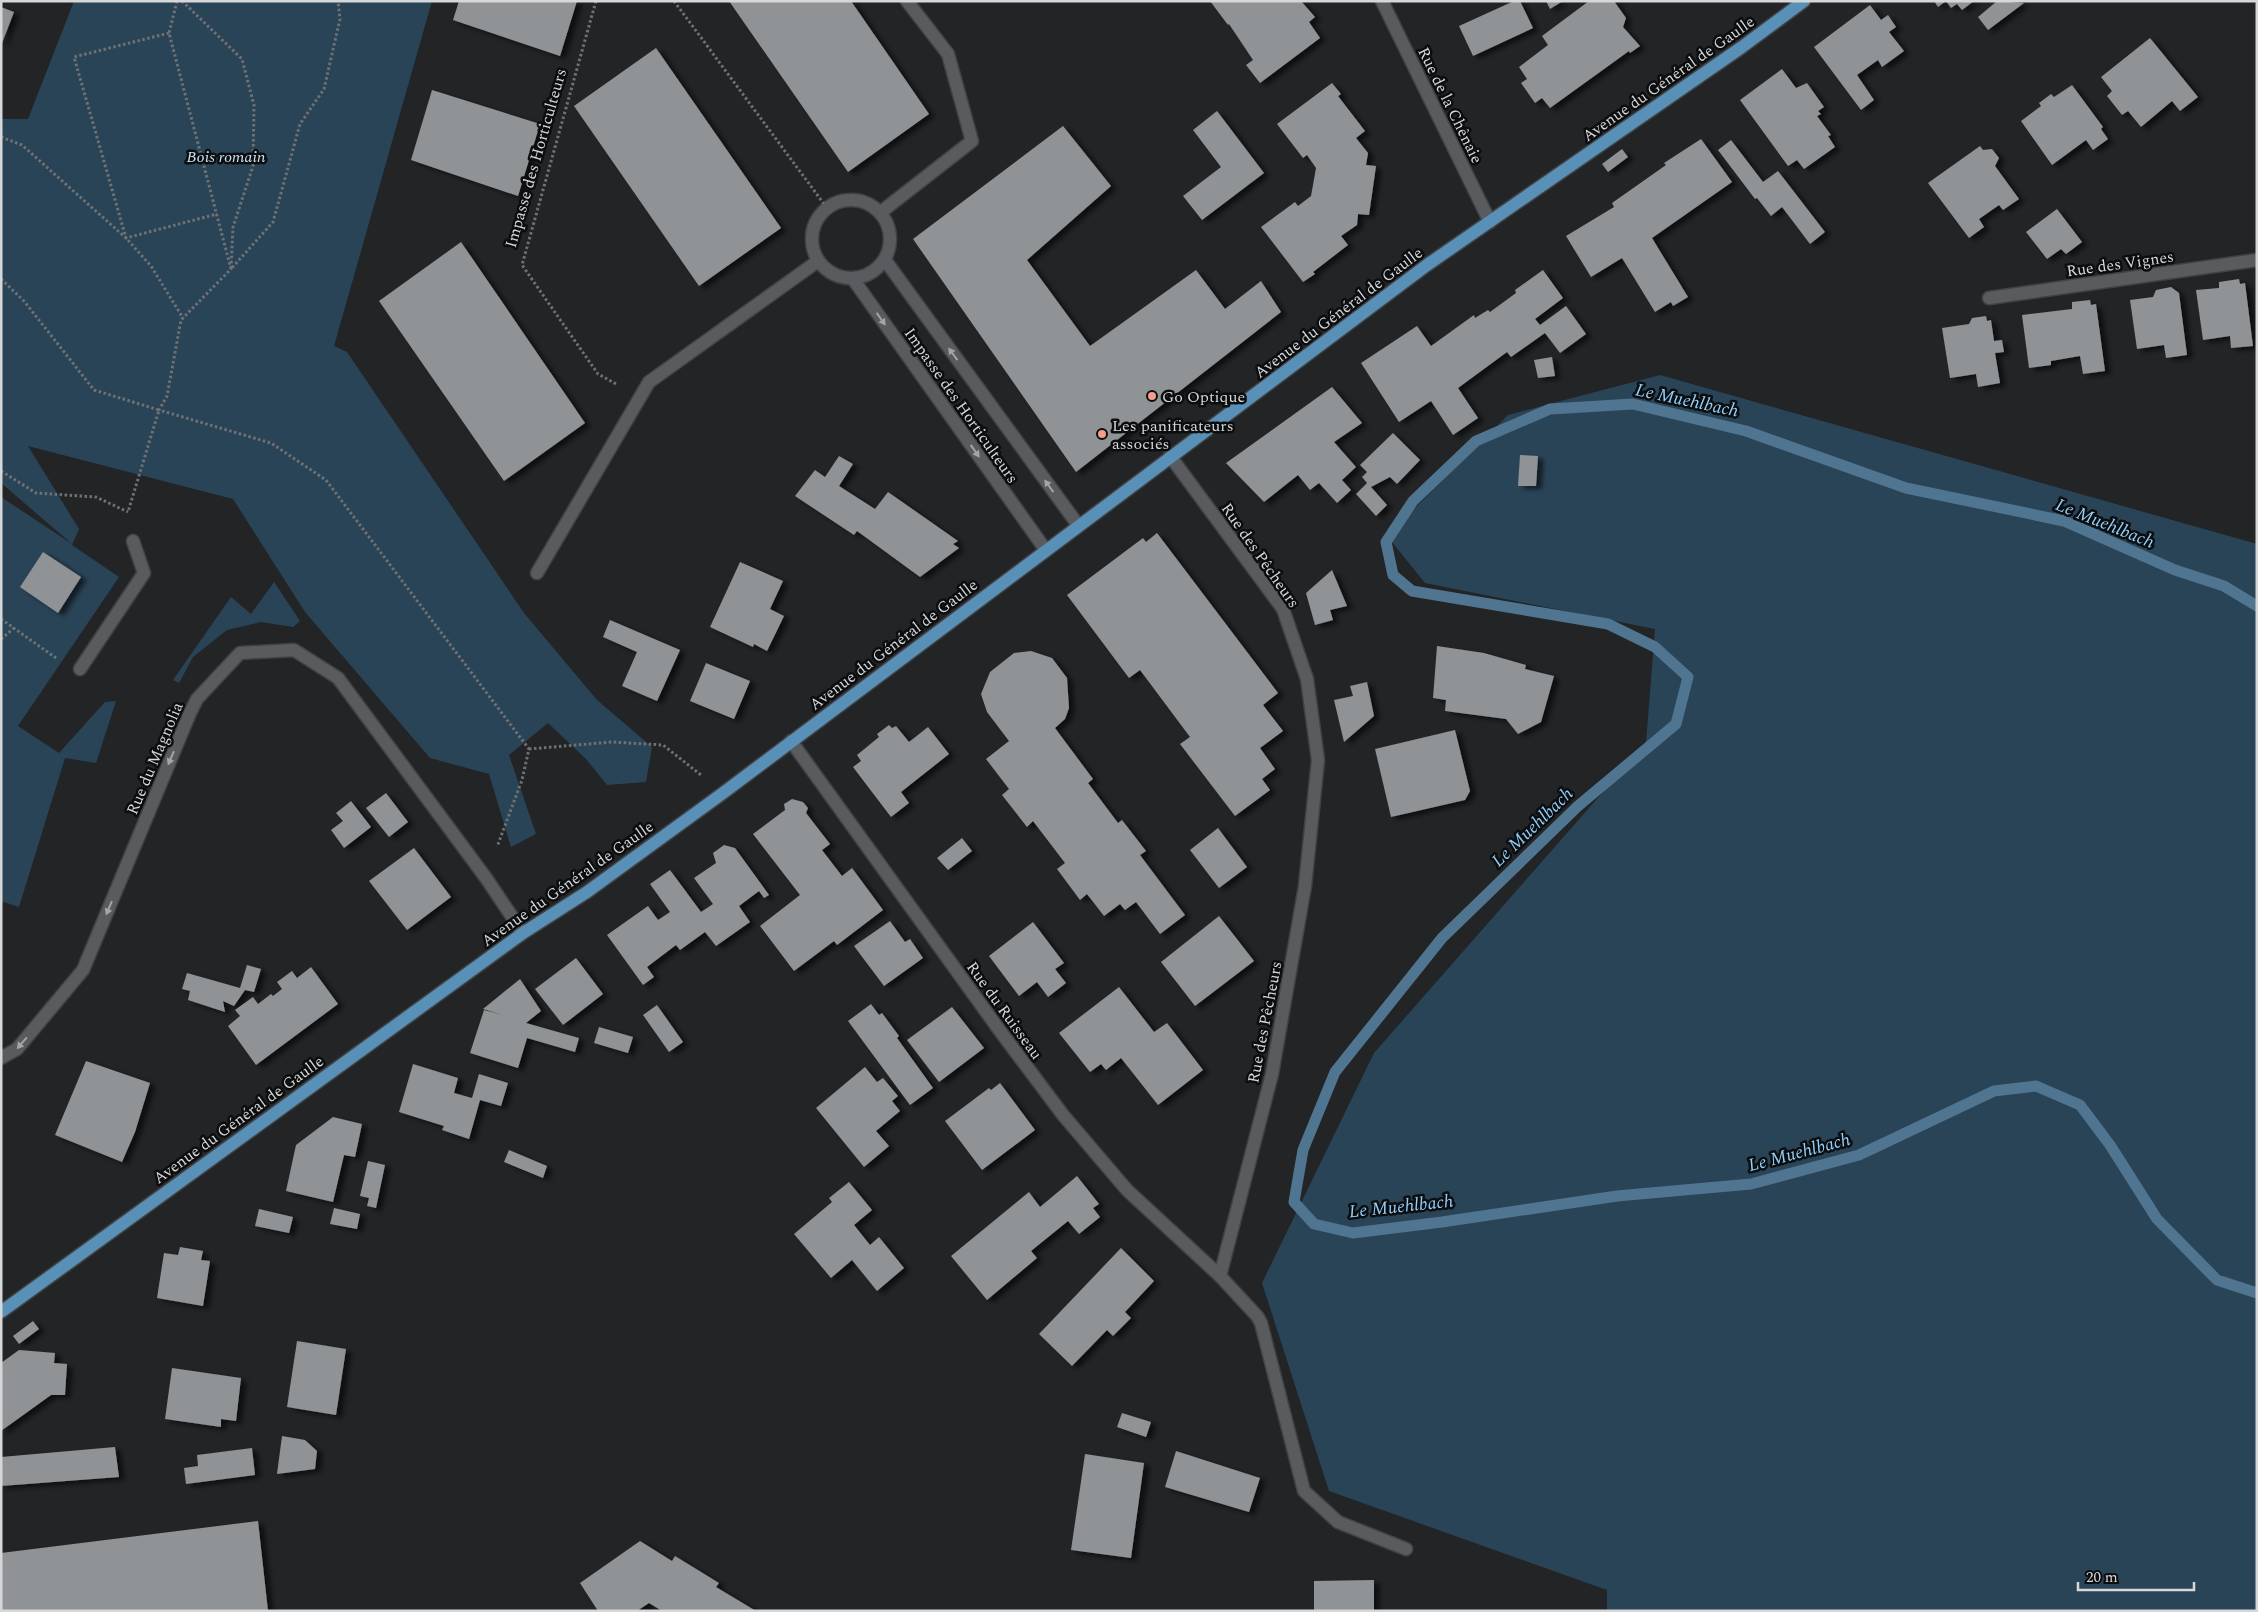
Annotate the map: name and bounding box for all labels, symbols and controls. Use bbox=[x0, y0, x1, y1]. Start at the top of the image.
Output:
street label: Avenue du Général de Gaulle bbox=[1577, 10, 1760, 148]
street label: Rue de la Chênaie bbox=[1411, 43, 1489, 168]
street label: Impasse des Horticulteurs bbox=[499, 66, 573, 251]
park label: Bois romain bbox=[187, 145, 266, 169]
street label: Avenue du Général de Gaulle bbox=[1249, 241, 1428, 384]
street label: Rue des Vignes bbox=[2065, 245, 2175, 283]
one-way arrow bbox=[876, 312, 886, 325]
street label: Impasse des Horticulteurs bbox=[898, 323, 1024, 488]
one-way arrow bbox=[948, 348, 959, 361]
water label: Le Muehlbach bbox=[1633, 376, 1741, 425]
place label: Go Optique bbox=[1162, 385, 1245, 409]
marker: Go Optique bbox=[1146, 390, 1158, 402]
place label: Les panificateurs associés bbox=[1112, 414, 1234, 456]
marker: Les panificateurs associés bbox=[1096, 428, 1108, 440]
one-way arrow bbox=[970, 444, 980, 458]
one-way arrow bbox=[1044, 479, 1054, 493]
water label: Le Muehlbach bbox=[2051, 491, 2158, 556]
street label: Rue des Pêcheurs bbox=[1215, 498, 1305, 613]
street label: Avenue du Général de Gaulle bbox=[804, 573, 983, 716]
street label: Rue du Magnolia bbox=[120, 698, 190, 818]
one-way arrow bbox=[167, 751, 175, 765]
water label: Le Muehlbach bbox=[1485, 781, 1579, 873]
street label: Avenue du Général de Gaulle bbox=[476, 815, 659, 953]
one-way arrow bbox=[104, 901, 112, 915]
street label: Rue du Ruisseau bbox=[960, 957, 1048, 1065]
street label: Rue des Pêcheurs bbox=[1241, 959, 1289, 1085]
one-way arrow bbox=[16, 1037, 28, 1049]
street label: Avenue du Général de Gaulle bbox=[148, 1050, 329, 1190]
water label: Le Muehlbach bbox=[1745, 1126, 1853, 1179]
water label: Le Muehlbach bbox=[1347, 1188, 1455, 1225]
scale bar bbox=[2078, 1560, 2194, 1592]
text: 20 m bbox=[2086, 1566, 2118, 1589]

